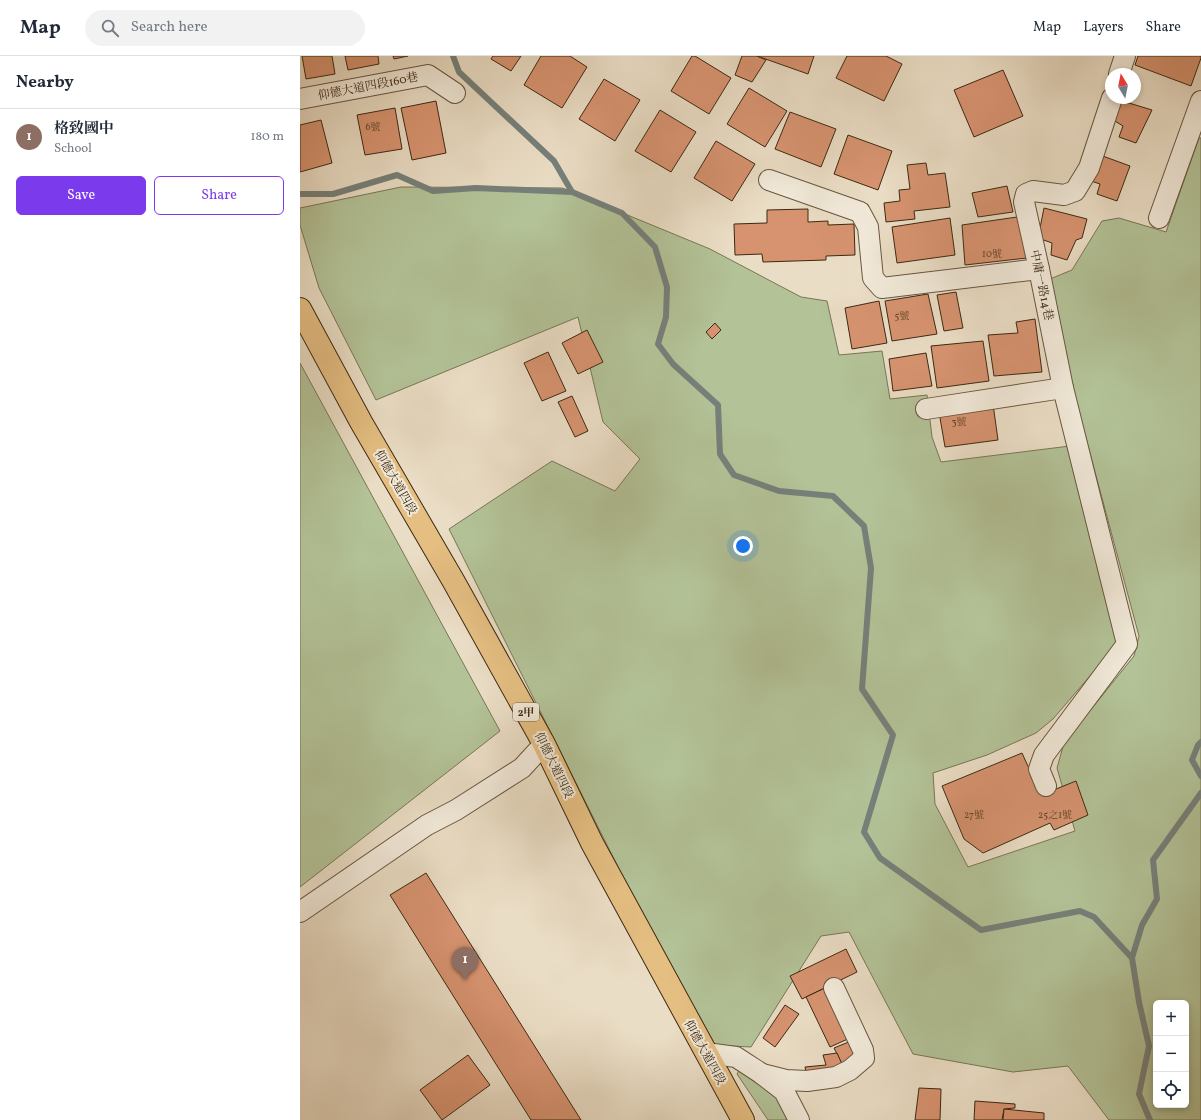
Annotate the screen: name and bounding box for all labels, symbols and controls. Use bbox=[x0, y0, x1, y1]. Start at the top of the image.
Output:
search box bbox=[85, 10, 365, 46]
text: Map bbox=[20, 15, 61, 41]
icon: search bbox=[99, 17, 121, 39]
text: Search here bbox=[131, 17, 208, 38]
text: Map bbox=[1033, 18, 1061, 37]
text: Layers bbox=[1083, 18, 1123, 37]
text: Share bbox=[1145, 18, 1181, 37]
north arrow bbox=[1105, 68, 1141, 104]
street label: 仰德大道四段160巷 bbox=[317, 69, 420, 105]
text: Nearby bbox=[16, 71, 74, 94]
text: 格致國中 bbox=[54, 119, 114, 140]
house number: 6號 bbox=[365, 120, 381, 134]
text: 1 bbox=[26, 128, 32, 146]
text: 180 m bbox=[250, 128, 284, 146]
text: School bbox=[54, 140, 92, 158]
button: Save bbox=[16, 176, 146, 215]
button: Share bbox=[154, 176, 284, 215]
house number: 10號 bbox=[982, 247, 1002, 261]
street label: 中庸一路14巷 bbox=[1026, 248, 1056, 322]
house number: 5號 bbox=[895, 309, 909, 323]
house number: 3號 bbox=[951, 415, 967, 429]
street label: 仰德大道四段 bbox=[370, 447, 420, 518]
your location bbox=[733, 536, 753, 556]
road number: 2甲 bbox=[513, 703, 539, 721]
street label: 仰德大道四段 bbox=[530, 730, 576, 801]
house number: 27號 bbox=[964, 808, 984, 822]
house number: 25之1號 bbox=[1038, 808, 1072, 822]
pin: 1 bbox=[452, 947, 478, 980]
map controls bbox=[1153, 1000, 1189, 1108]
button: + bbox=[1153, 1000, 1189, 1036]
street label: 仰德大道四段 bbox=[680, 1017, 729, 1088]
button: − bbox=[1153, 1036, 1189, 1072]
button: locate bbox=[1153, 1072, 1189, 1108]

